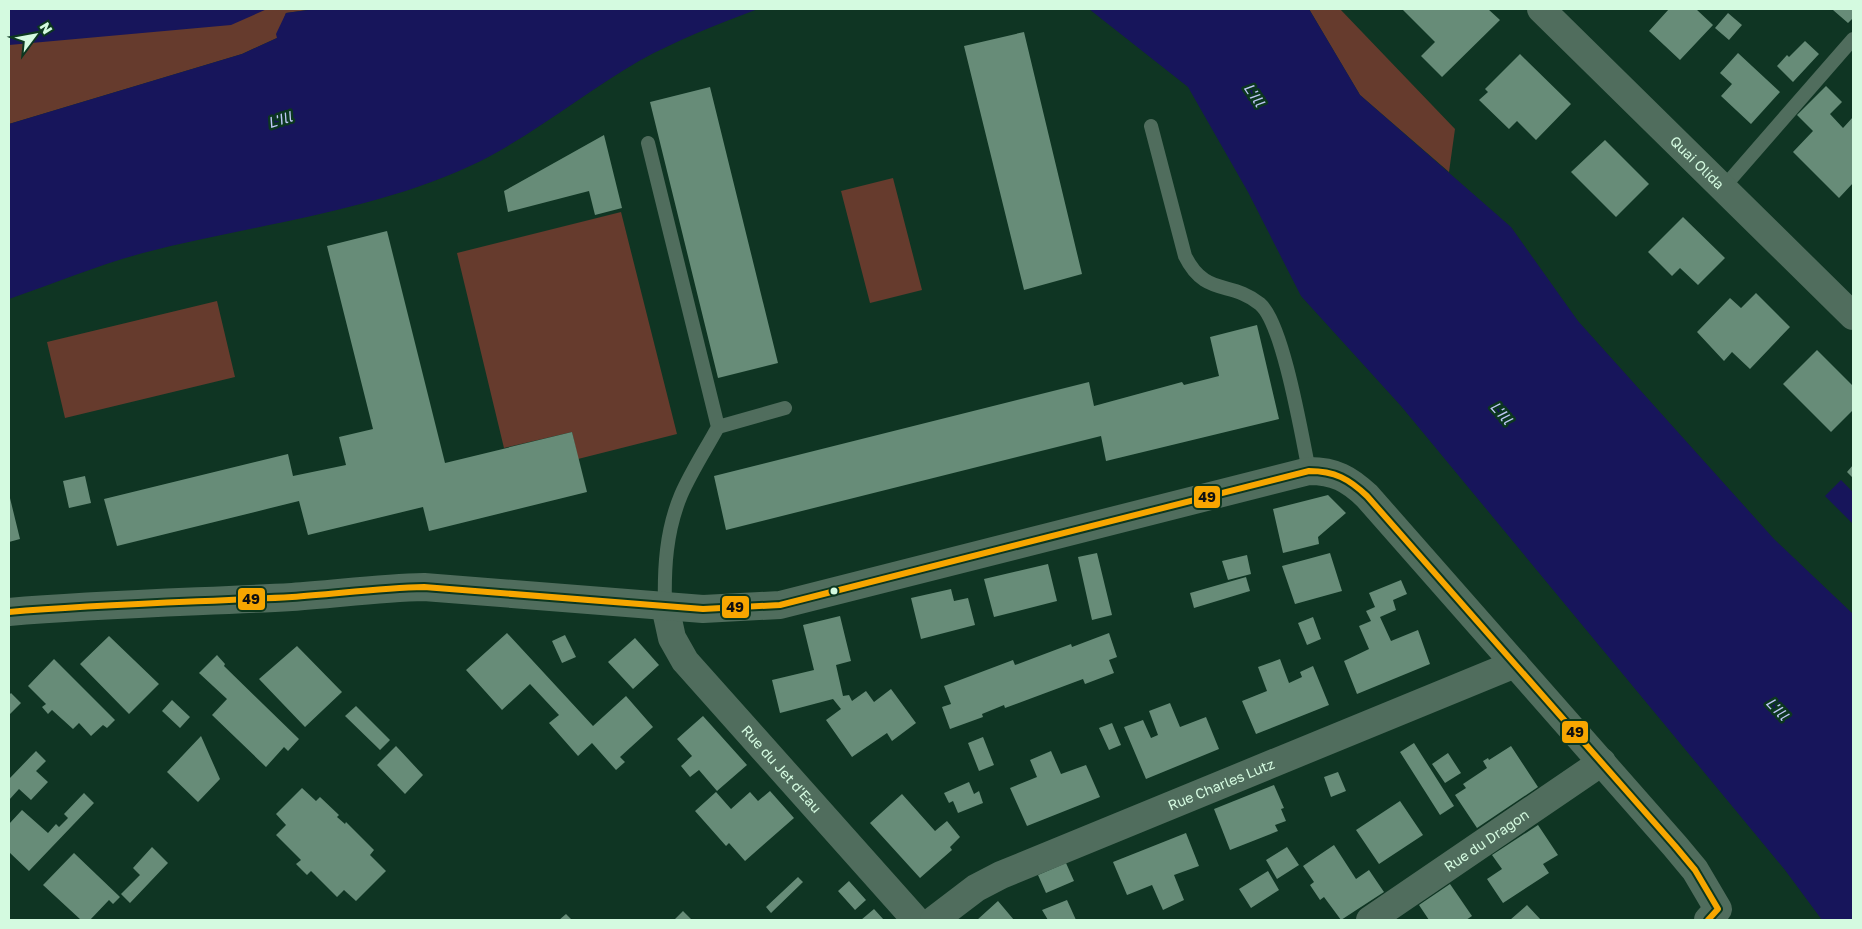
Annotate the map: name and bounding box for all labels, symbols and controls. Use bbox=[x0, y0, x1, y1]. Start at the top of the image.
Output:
north arrow bbox=[10, 10, 60, 60]
text: N bbox=[36, 19, 56, 37]
water label: L'Ill bbox=[1240, 79, 1270, 111]
water label: L'Ill bbox=[265, 106, 295, 131]
street label: Quai Olida bbox=[1667, 132, 1728, 193]
water label: L'Ill bbox=[1487, 397, 1517, 428]
line badge: 49 bbox=[1193, 485, 1221, 509]
text: 49 bbox=[1198, 488, 1216, 505]
unlabelled marker bbox=[829, 586, 839, 596]
line badge: 49 bbox=[237, 587, 266, 611]
text: 49 bbox=[242, 590, 260, 607]
line badge: 49 bbox=[721, 595, 750, 619]
text: 49 bbox=[726, 598, 744, 615]
water label: L'Ill bbox=[1763, 693, 1794, 724]
line badge: 49 bbox=[1561, 720, 1589, 744]
street label: Rue du Jet d'Eau bbox=[738, 721, 825, 816]
text: 49 bbox=[1566, 723, 1584, 740]
street label: Rue Charles Lutz bbox=[1165, 755, 1277, 814]
street label: Rue du Dragon bbox=[1441, 805, 1532, 875]

